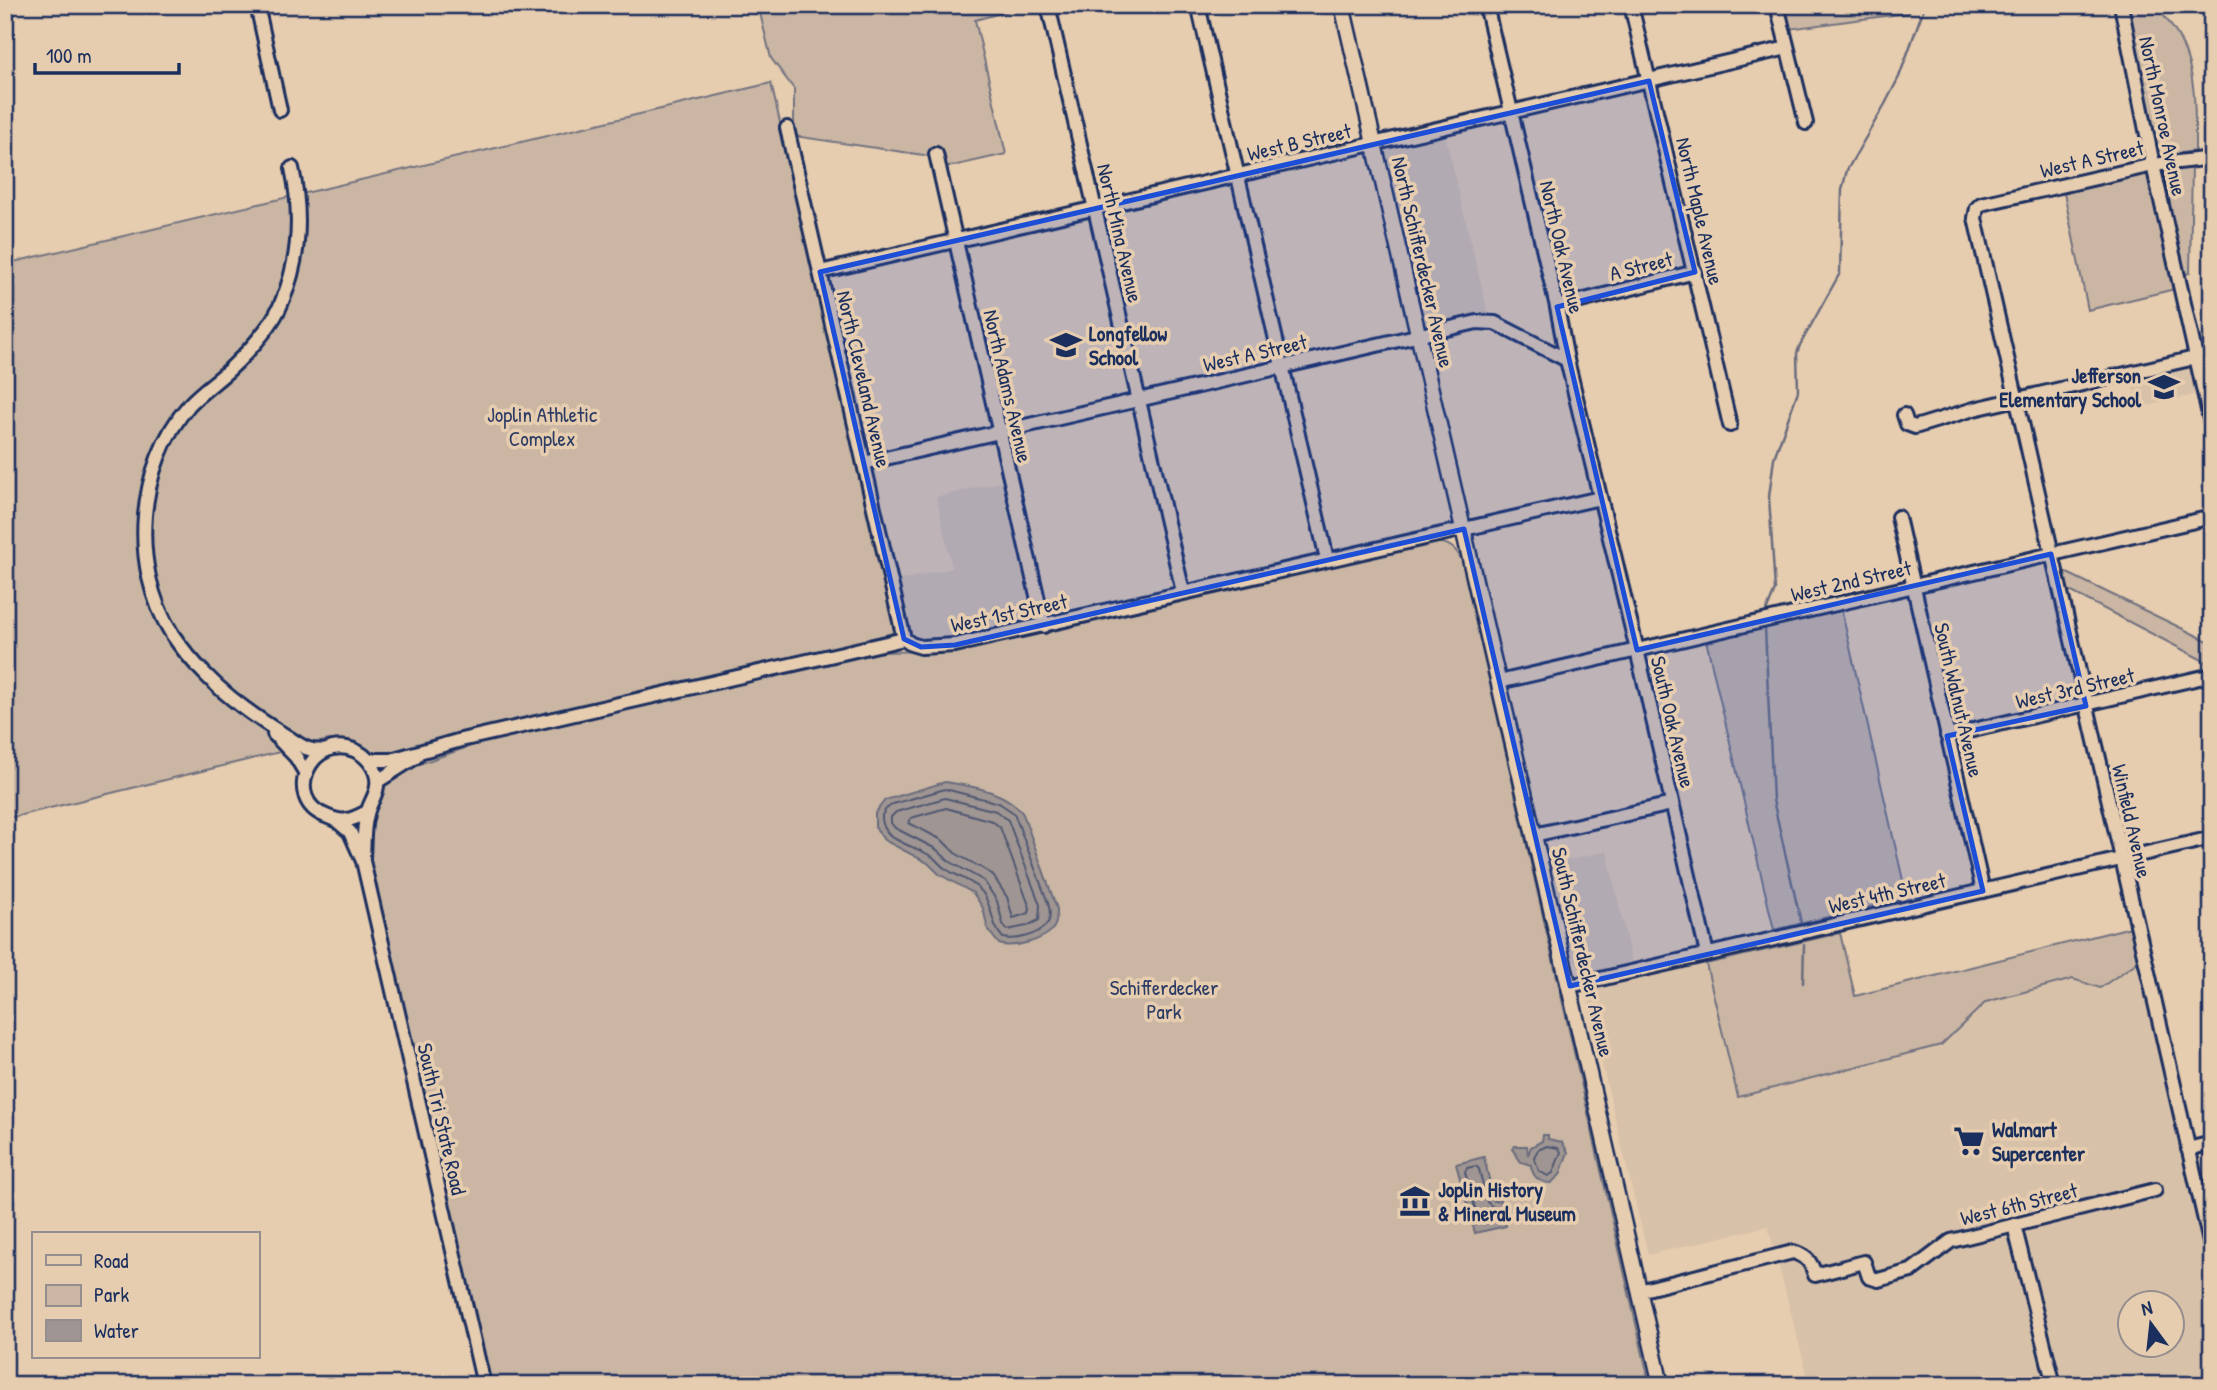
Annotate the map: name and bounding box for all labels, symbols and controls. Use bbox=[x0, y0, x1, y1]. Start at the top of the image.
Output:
scale bar bbox=[35, 32, 178, 76]
street label: North Monroe Avenue bbox=[2132, 34, 2194, 198]
text: 100 m bbox=[46, 41, 92, 70]
street label: West B Street bbox=[1244, 116, 1355, 168]
street label: West A Street bbox=[2037, 133, 2147, 185]
street label: North Maple Avenue bbox=[1669, 134, 1731, 288]
street label: North Schifferdecker Avenue bbox=[1385, 154, 1461, 370]
street label: North Mina Avenue bbox=[1090, 161, 1150, 305]
street label: North Oak Avenue bbox=[1533, 178, 1591, 316]
street label: A Street bbox=[1606, 244, 1676, 288]
street label: North Cleveland Avenue bbox=[830, 288, 898, 470]
street label: North Adams Avenue bbox=[976, 307, 1040, 465]
place label: Longfellow School bbox=[1089, 319, 1168, 372]
street label: West A Street bbox=[1200, 327, 1310, 379]
school or university icon: Longfellow School bbox=[1049, 328, 1083, 362]
place label: Jefferson Elementary School bbox=[1999, 361, 2141, 415]
school or university icon: Jefferson Elementary School bbox=[2147, 370, 2181, 404]
park label: Joplin Athletic Complex bbox=[487, 400, 598, 453]
street label: West 2nd Street bbox=[1788, 553, 1915, 609]
street label: West 1st Street bbox=[948, 586, 1071, 639]
street label: South Walnut Avenue bbox=[1927, 620, 1991, 780]
street label: South Oak Avenue bbox=[1644, 653, 1702, 791]
street label: West 3rd Street bbox=[2013, 660, 2138, 716]
street label: Winfield Avenue bbox=[2105, 761, 2159, 881]
street label: South Schifferdecker Avenue bbox=[1545, 844, 1621, 1060]
street label: West 4th Street bbox=[1826, 865, 1949, 921]
park label: Schifferdecker Park bbox=[1110, 973, 1218, 1026]
street label: South Tri State Road bbox=[410, 1040, 474, 1198]
place label: Walmart Supercenter bbox=[1992, 1115, 2086, 1169]
supermarket icon: Walmart Supercenter bbox=[1952, 1124, 1986, 1158]
place label: Joplin History & Mineral Museum bbox=[1438, 1175, 1576, 1228]
street label: West 6th Street bbox=[1957, 1175, 2081, 1233]
museum icon: Joplin History & Mineral Museum bbox=[1398, 1184, 1432, 1218]
legend bbox=[32, 1232, 259, 1358]
text: Road bbox=[94, 1246, 128, 1275]
text: Park bbox=[94, 1280, 129, 1309]
north arrow bbox=[2116, 1288, 2186, 1358]
text: N bbox=[2138, 1294, 2155, 1321]
text: Water bbox=[94, 1316, 139, 1345]

